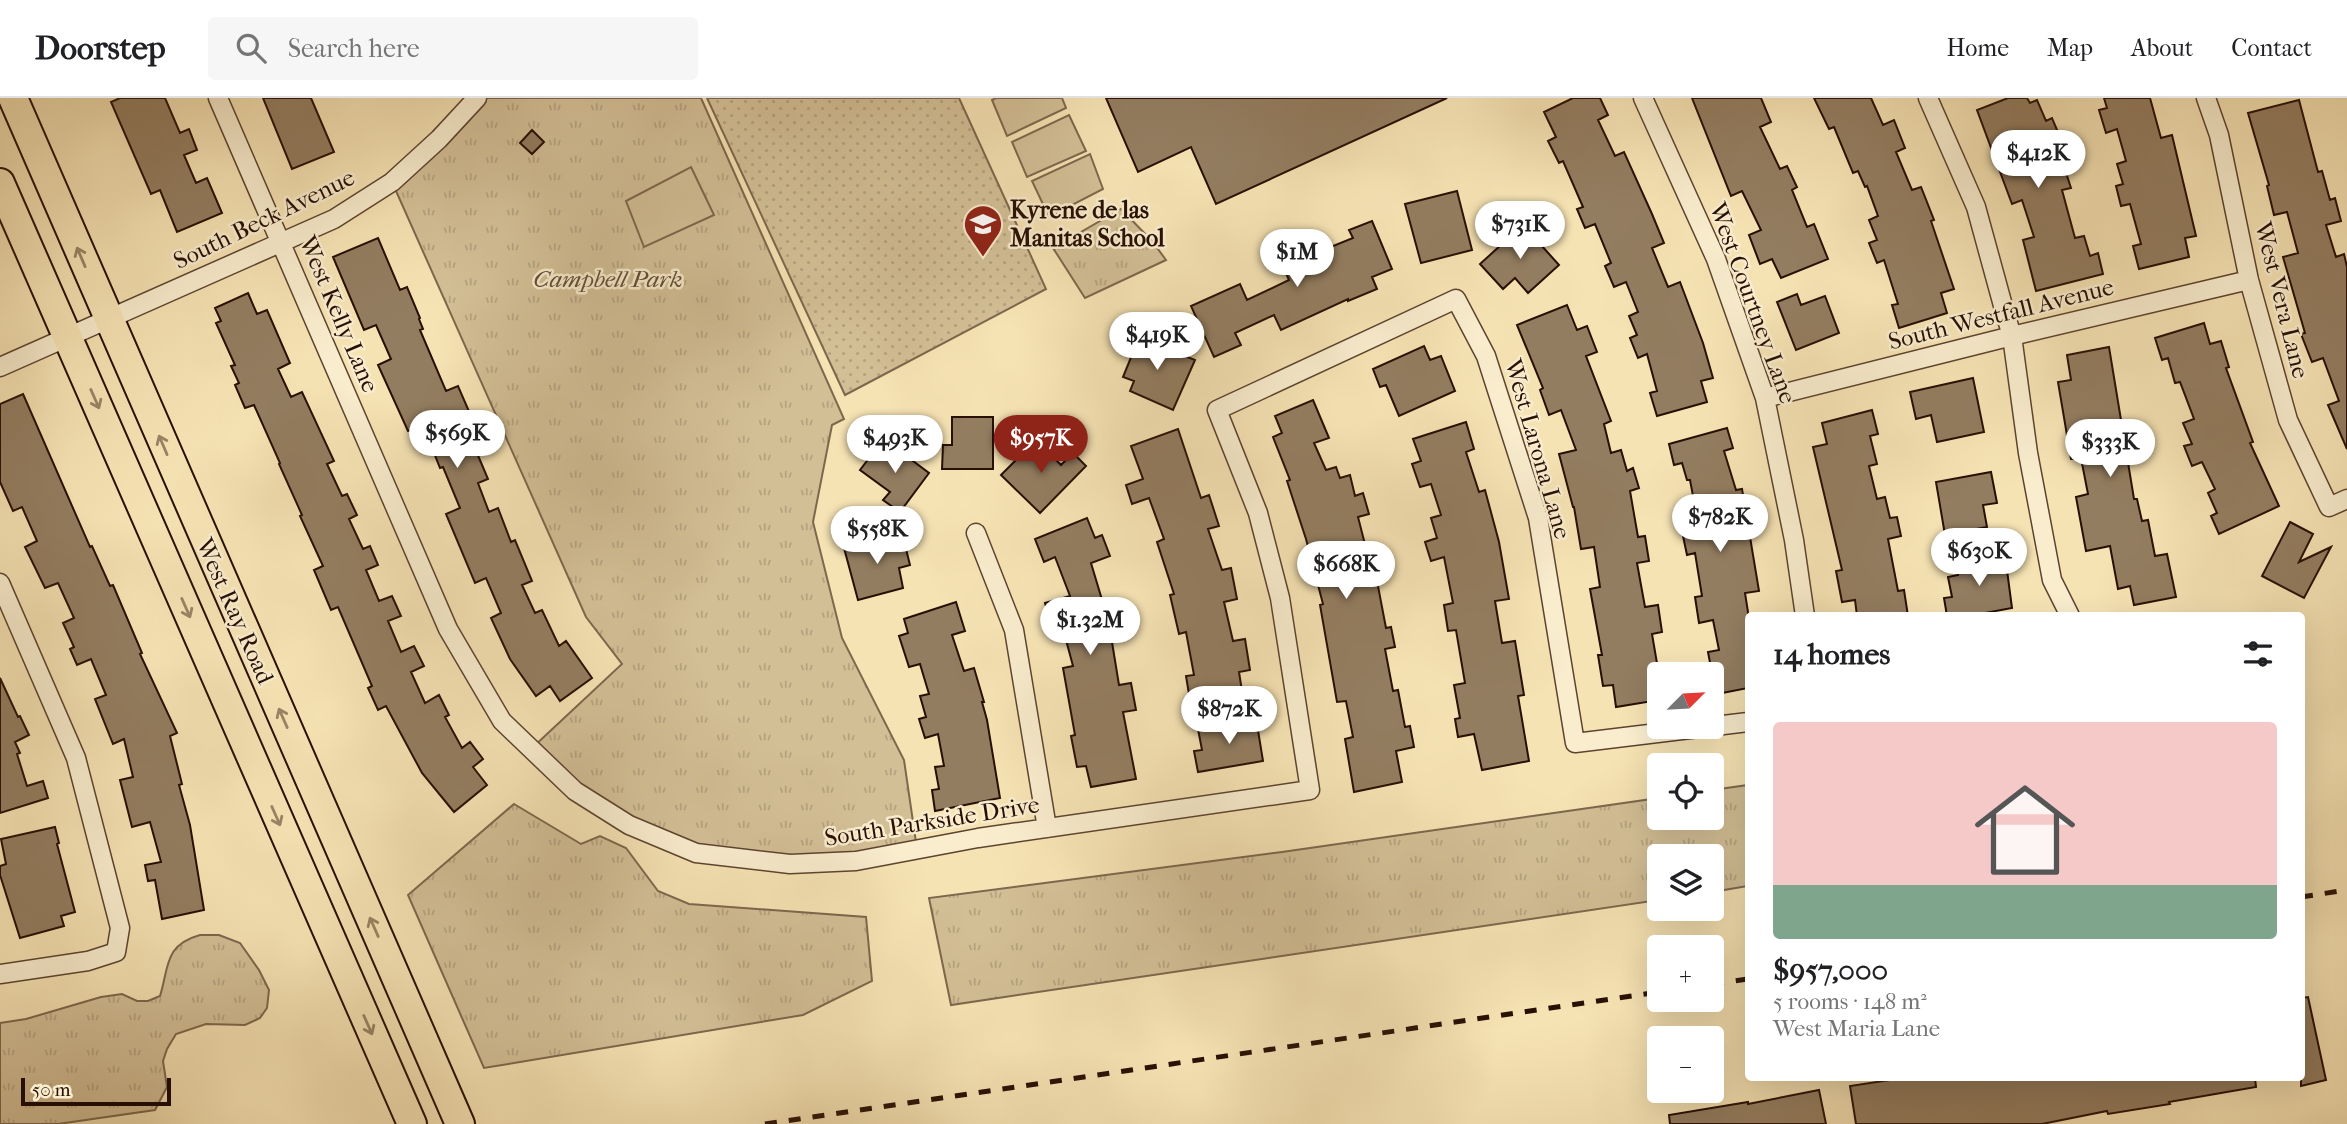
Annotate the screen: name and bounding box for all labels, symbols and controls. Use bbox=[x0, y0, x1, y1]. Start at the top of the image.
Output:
search box bbox=[208, 17, 698, 80]
text: Doorstep bbox=[35, 29, 166, 68]
icon: search bbox=[232, 29, 270, 67]
text: Search here bbox=[288, 33, 420, 64]
text: Home bbox=[1947, 34, 2009, 62]
text: Map bbox=[2047, 34, 2093, 62]
text: About bbox=[2131, 34, 2193, 62]
text: Contact bbox=[2231, 34, 2312, 62]
pin: $412K bbox=[1989, 130, 2087, 190]
text: $412K bbox=[2007, 139, 2070, 166]
street label: South Beck Avenue bbox=[169, 163, 359, 275]
place label: Kyrene de las Manitas School bbox=[1010, 196, 1165, 252]
street label: West Courtney Lane bbox=[1703, 198, 1802, 407]
pin: $731K bbox=[1471, 202, 1569, 261]
school or university icon: Kyrene de las Manitas School bbox=[962, 203, 1004, 258]
text: $731K bbox=[1491, 210, 1549, 237]
street label: West Vera Lane bbox=[2249, 218, 2315, 381]
pin: $1M bbox=[1263, 230, 1331, 289]
street label: West Kelly Lane bbox=[293, 231, 385, 397]
text: $1M bbox=[1276, 238, 1318, 265]
one-way arrow bbox=[74, 246, 87, 268]
park label: Campbell Park bbox=[533, 265, 683, 293]
street label: South Westfall Avenue bbox=[1885, 272, 2117, 356]
pin: $419K bbox=[1108, 313, 1206, 372]
text: $419K bbox=[1125, 321, 1189, 348]
street label: West Larona Lane bbox=[1499, 355, 1577, 542]
one-way arrow bbox=[89, 388, 102, 410]
pin: $569K bbox=[408, 410, 506, 470]
pin: $493K bbox=[846, 416, 944, 475]
pin: $957K bbox=[992, 416, 1090, 475]
text: $569K bbox=[425, 419, 489, 446]
pin: $333K bbox=[2061, 420, 2159, 479]
text: $493K bbox=[863, 424, 927, 451]
text: $957K bbox=[1010, 424, 1072, 451]
text: $333K bbox=[2081, 428, 2139, 455]
one-way arrow bbox=[156, 434, 169, 456]
pin: $782K bbox=[1671, 494, 1769, 554]
text: $782K bbox=[1688, 503, 1752, 530]
pin: $558K bbox=[828, 506, 926, 566]
text: $558K bbox=[847, 515, 907, 542]
pin: $630K bbox=[1930, 528, 2028, 588]
street label: West Ray Road bbox=[190, 533, 280, 689]
text: $630K bbox=[1947, 537, 2011, 564]
pin: $668K bbox=[1297, 542, 1395, 601]
text: $668K bbox=[1313, 550, 1379, 577]
one-way arrow bbox=[180, 597, 193, 618]
pin: $1.32M bbox=[1033, 598, 1147, 657]
text: $1.32M bbox=[1056, 606, 1124, 633]
icon: filters bbox=[2239, 635, 2277, 673]
text: 14 homes bbox=[1773, 637, 1890, 672]
north arrow bbox=[1647, 662, 1724, 738]
map controls bbox=[1647, 662, 1724, 1103]
pin: $872K bbox=[1180, 686, 1278, 746]
text: $872K bbox=[1197, 695, 1261, 722]
one-way arrow bbox=[275, 708, 288, 730]
button: locate bbox=[1647, 753, 1724, 830]
icon: home bbox=[1962, 767, 2088, 893]
street label: South Parkside Drive bbox=[823, 790, 1042, 852]
one-way arrow bbox=[271, 805, 284, 827]
button: layers bbox=[1647, 844, 1724, 921]
one-way arrow bbox=[367, 916, 380, 938]
button: + bbox=[1647, 935, 1724, 1012]
text: $957,000 bbox=[1773, 953, 1888, 988]
text: 5 rooms · 148 m² bbox=[1773, 988, 1927, 1015]
one-way arrow bbox=[362, 1014, 375, 1035]
text: West Maria Lane bbox=[1773, 1015, 1940, 1042]
button: − bbox=[1647, 1026, 1724, 1103]
scale bar bbox=[21, 1075, 172, 1107]
text: 50 m bbox=[32, 1079, 71, 1101]

